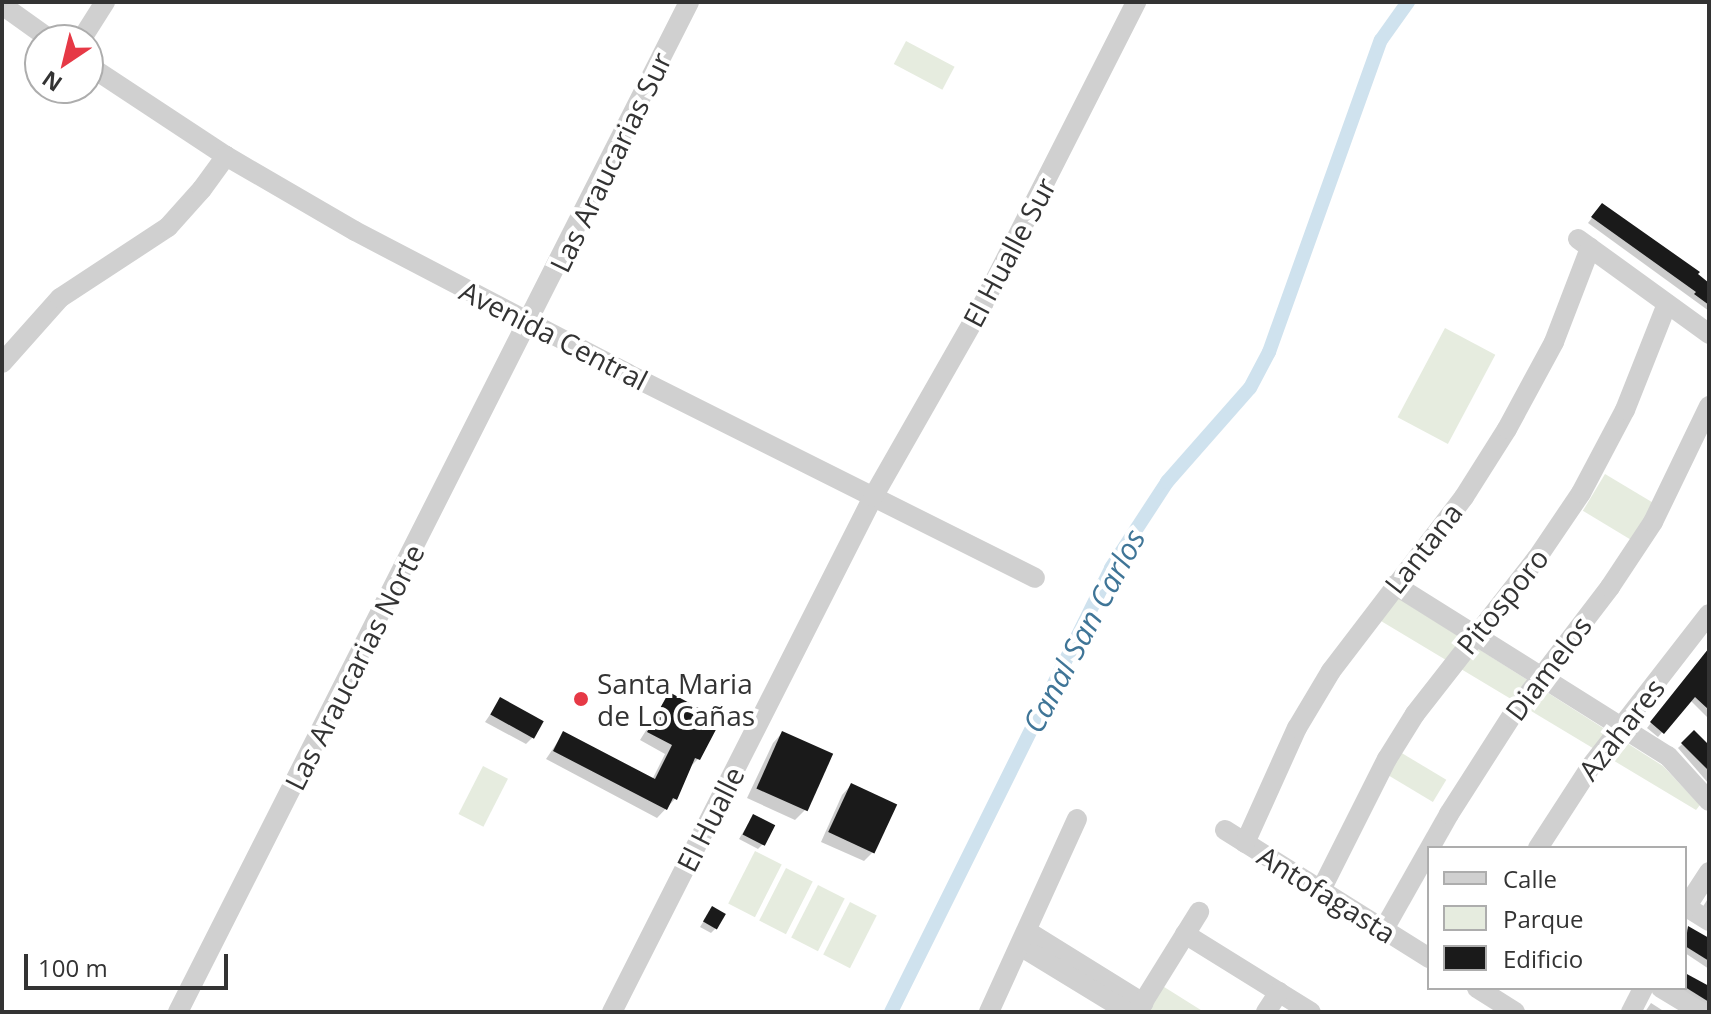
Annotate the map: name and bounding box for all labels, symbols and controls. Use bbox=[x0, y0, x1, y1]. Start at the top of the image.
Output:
north arrow bbox=[24, 24, 104, 104]
street label: Las Araucarias Sur bbox=[542, 47, 678, 277]
text: N bbox=[35, 65, 67, 99]
street label: El Hualle Sur bbox=[956, 172, 1062, 332]
street label: Avenida Central bbox=[455, 273, 653, 397]
street label: Lantana bbox=[1377, 496, 1469, 600]
water label: Canal San Carlos bbox=[1015, 523, 1153, 739]
street label: Las Araucarias Norte bbox=[277, 538, 431, 796]
street label: Pitosporo bbox=[1449, 541, 1555, 661]
street label: Diamelos bbox=[1498, 609, 1598, 727]
place label: Santa Maria de Lo Cañas bbox=[597, 666, 755, 732]
street label: Azahares bbox=[1571, 672, 1671, 786]
marker: Santa Maria de Lo Cañas bbox=[572, 690, 590, 708]
street label: El Hualle bbox=[669, 761, 751, 877]
street label: Antofagasta bbox=[1252, 838, 1402, 950]
legend bbox=[1427, 846, 1687, 990]
text: Calle bbox=[1503, 862, 1557, 895]
text: Parque bbox=[1503, 902, 1583, 935]
scale bar bbox=[28, 938, 232, 988]
text: Edificio bbox=[1503, 942, 1583, 975]
text: 100 m bbox=[38, 951, 108, 984]

